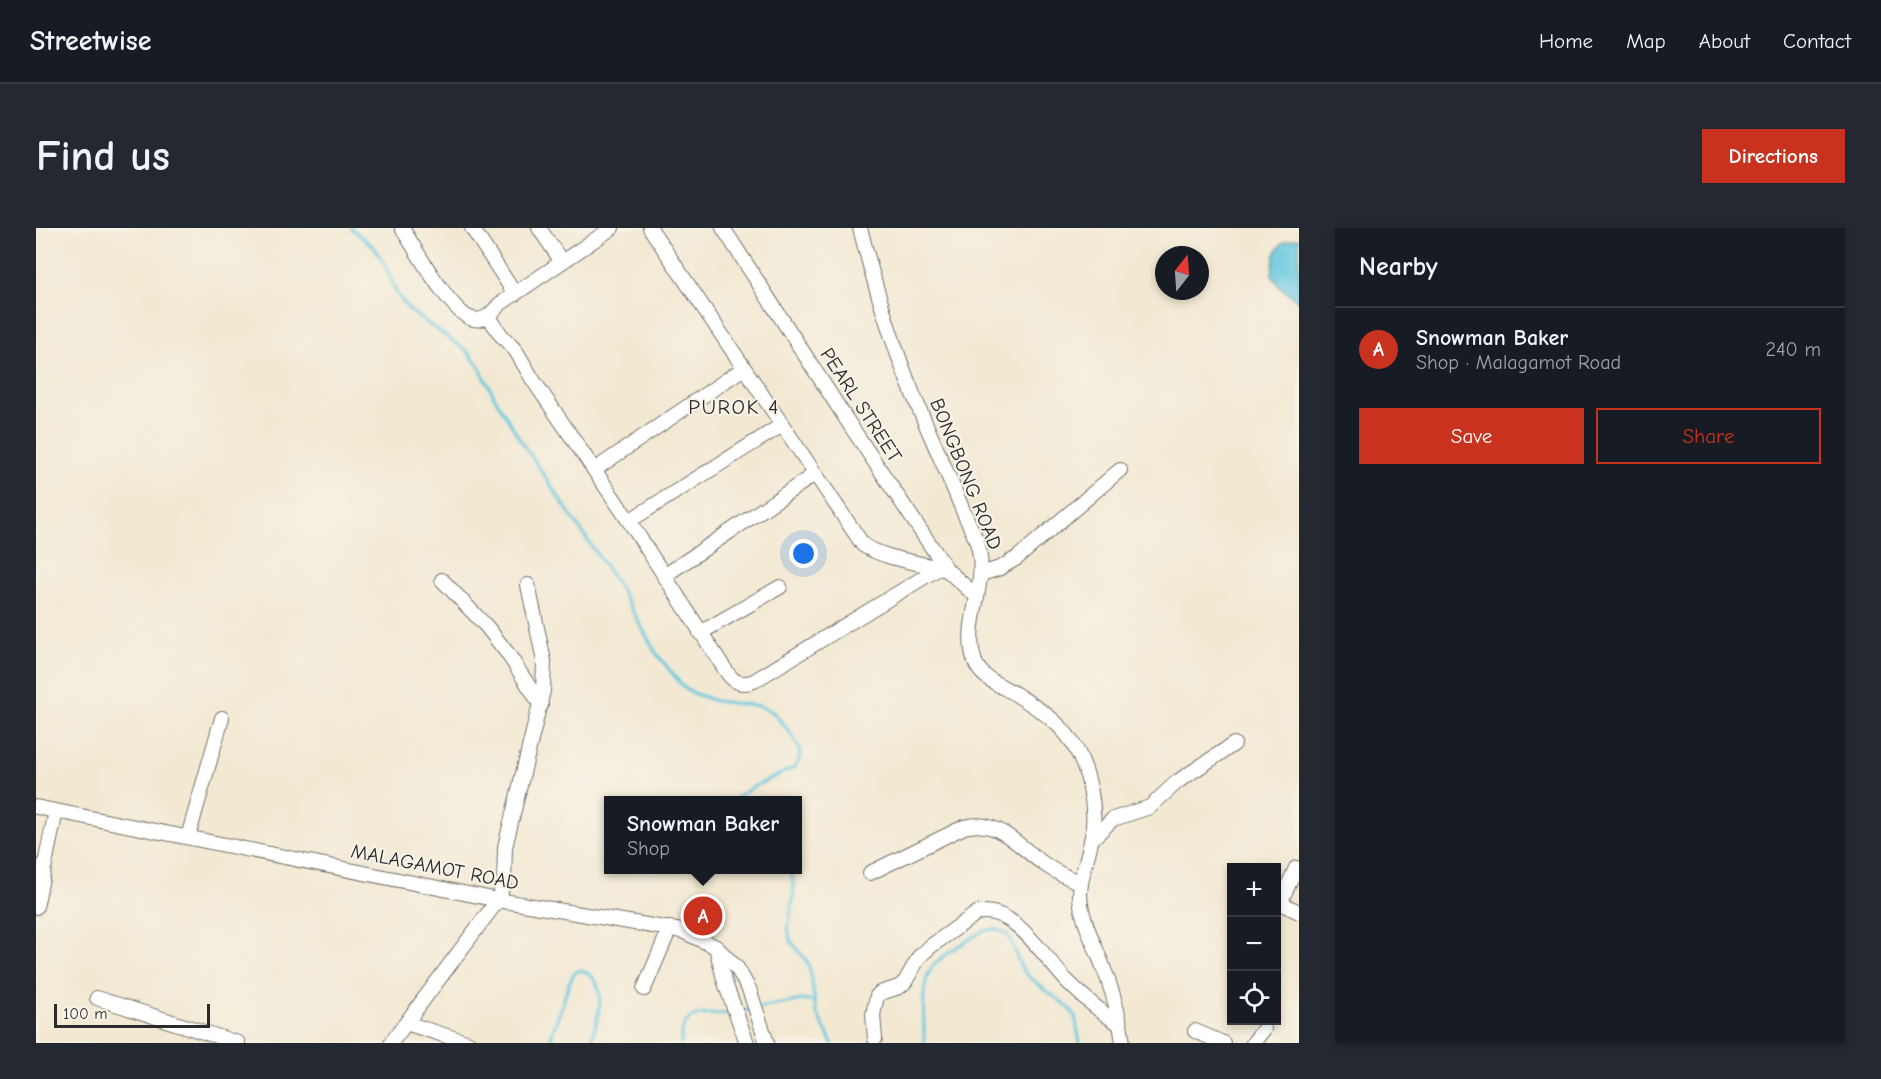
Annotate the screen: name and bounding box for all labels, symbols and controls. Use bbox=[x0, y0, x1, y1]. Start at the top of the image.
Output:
text: Streetwise bbox=[30, 25, 151, 57]
text: Home bbox=[1539, 29, 1593, 53]
text: Map bbox=[1626, 29, 1666, 53]
text: About bbox=[1699, 29, 1750, 53]
text: Contact bbox=[1783, 29, 1851, 53]
button: Directions bbox=[1702, 129, 1845, 183]
text: Find us bbox=[36, 132, 170, 181]
north arrow bbox=[1155, 246, 1209, 300]
text: Nearby bbox=[1359, 252, 1438, 282]
text: Snowman Baker bbox=[1416, 325, 1568, 351]
text: A bbox=[1373, 338, 1384, 361]
text: 240 m bbox=[1766, 338, 1821, 361]
street label: PEARL STREET bbox=[816, 344, 907, 467]
text: Shop · Malagamot Road bbox=[1416, 351, 1621, 374]
district label: PUROK 4 bbox=[688, 395, 780, 419]
street label: BONGBONG ROAD bbox=[925, 395, 1007, 553]
button: Save bbox=[1359, 408, 1584, 464]
button: Share bbox=[1596, 408, 1821, 464]
your location bbox=[789, 539, 818, 568]
popup bbox=[604, 796, 802, 874]
text: Snowman Baker bbox=[627, 811, 779, 837]
text: Shop bbox=[627, 837, 670, 860]
street label: MALAGAMOT ROAD bbox=[349, 839, 521, 895]
map controls bbox=[1227, 863, 1281, 1025]
button: + bbox=[1227, 863, 1281, 917]
pin: A bbox=[684, 894, 722, 938]
button: − bbox=[1227, 917, 1281, 971]
button: locate bbox=[1227, 971, 1281, 1025]
scale bar bbox=[54, 1001, 210, 1028]
text: 100 m bbox=[63, 1005, 107, 1023]

